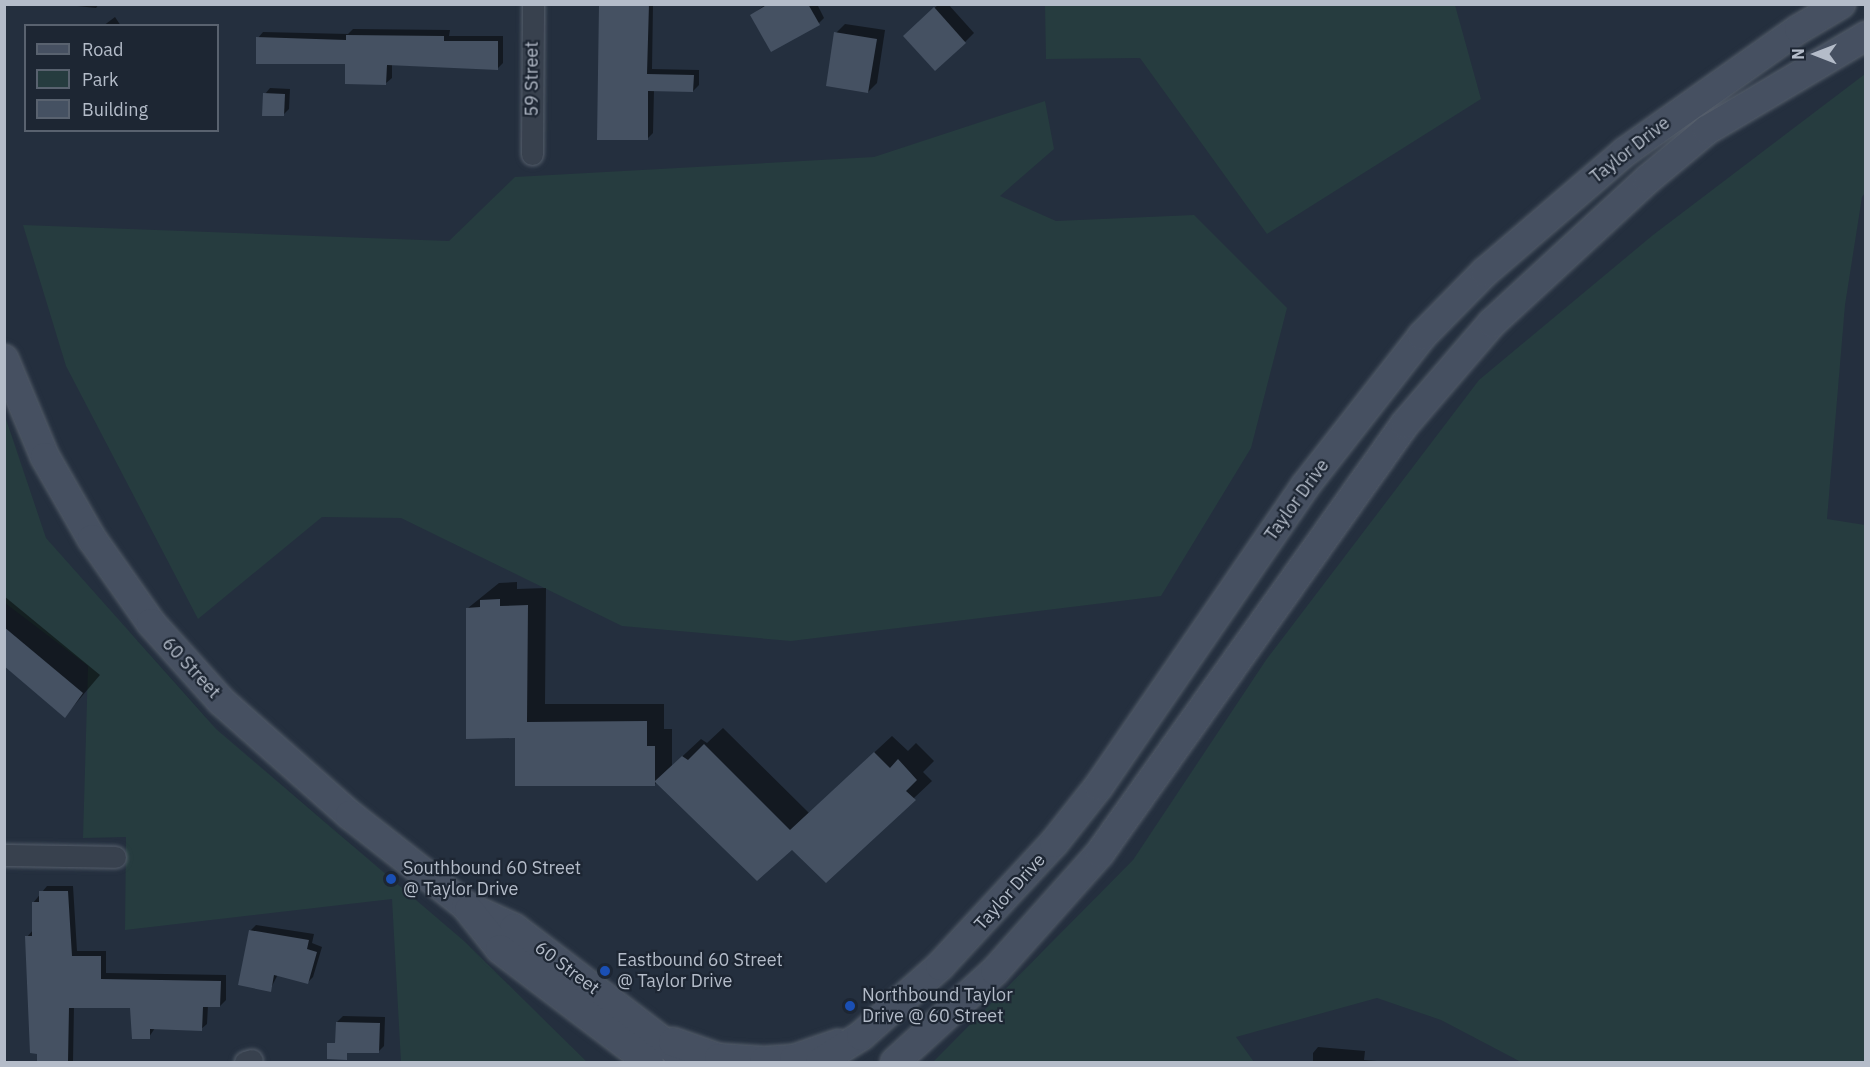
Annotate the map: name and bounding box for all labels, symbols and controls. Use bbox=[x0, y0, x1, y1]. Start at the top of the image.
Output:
legend bbox=[24, 24, 219, 132]
north arrow bbox=[1786, 24, 1846, 84]
text: Road bbox=[82, 38, 123, 61]
street label: 59 Street bbox=[521, 41, 543, 117]
text: N bbox=[1788, 48, 1808, 60]
text: Park bbox=[82, 68, 118, 91]
text: Building bbox=[82, 98, 148, 121]
street label: Taylor Drive bbox=[1586, 112, 1674, 188]
street label: Taylor Drive bbox=[1260, 455, 1334, 545]
street label: 60 Street bbox=[157, 633, 225, 703]
street label: Taylor Drive bbox=[970, 849, 1050, 935]
place label: Southbound 60 Street @ Taylor Drive bbox=[403, 858, 581, 900]
marker: Southbound 60 Street @ Taylor Drive bbox=[384, 872, 398, 886]
street label: 60 Street bbox=[530, 937, 604, 999]
place label: Eastbound 60 Street @ Taylor Drive bbox=[617, 950, 783, 992]
marker: Eastbound 60 Street @ Taylor Drive bbox=[598, 964, 612, 978]
place label: Northbound Taylor Drive @ 60 Street bbox=[862, 985, 1013, 1028]
marker: Northbound Taylor Drive @ 60 Street bbox=[843, 999, 857, 1013]

